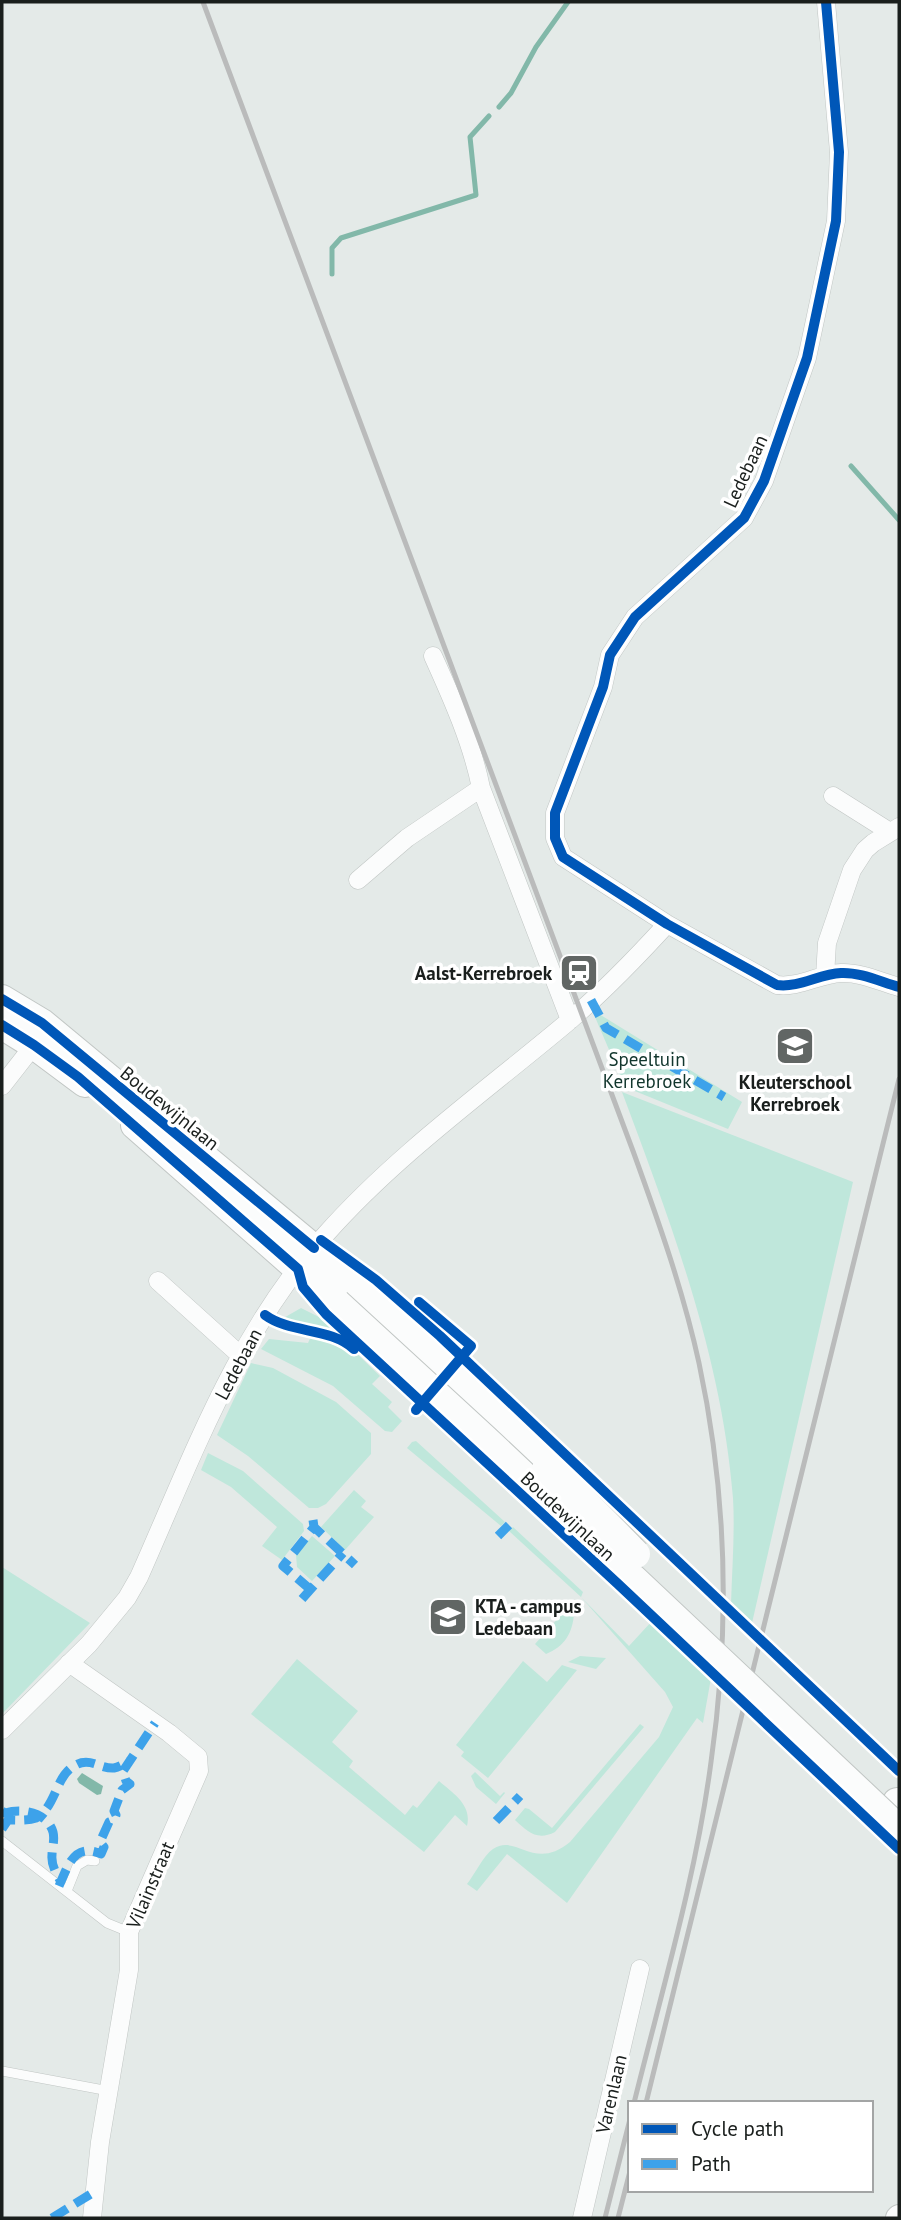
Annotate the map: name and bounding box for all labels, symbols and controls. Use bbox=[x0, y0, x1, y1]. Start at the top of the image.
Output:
street label: Ledebaan bbox=[718, 431, 772, 511]
station icon: Aalst-Kerrebroek bbox=[558, 952, 600, 994]
place label: Aalst-Kerrebroek bbox=[415, 961, 553, 985]
school or university icon: Kleuterschool Kerrebroek bbox=[774, 1025, 816, 1067]
park label: Speeltuin Kerrebroek bbox=[603, 1047, 691, 1093]
street label: Boudewijnlaan bbox=[116, 1061, 224, 1155]
place label: Kleuterschool Kerrebroek bbox=[739, 1070, 852, 1116]
street label: Ledebaan bbox=[209, 1324, 267, 1404]
street label: Boudewijnlaan bbox=[516, 1466, 620, 1566]
place label: KTA - campus Ledebaan bbox=[475, 1594, 581, 1640]
school or university icon: KTA - campus Ledebaan bbox=[427, 1596, 469, 1638]
street label: Vilainstraat bbox=[120, 1837, 179, 1933]
street label: Varenlaan bbox=[590, 2052, 632, 2137]
legend bbox=[628, 2101, 873, 2192]
text: Cycle path bbox=[691, 2115, 784, 2142]
text: Path bbox=[691, 2150, 731, 2177]

